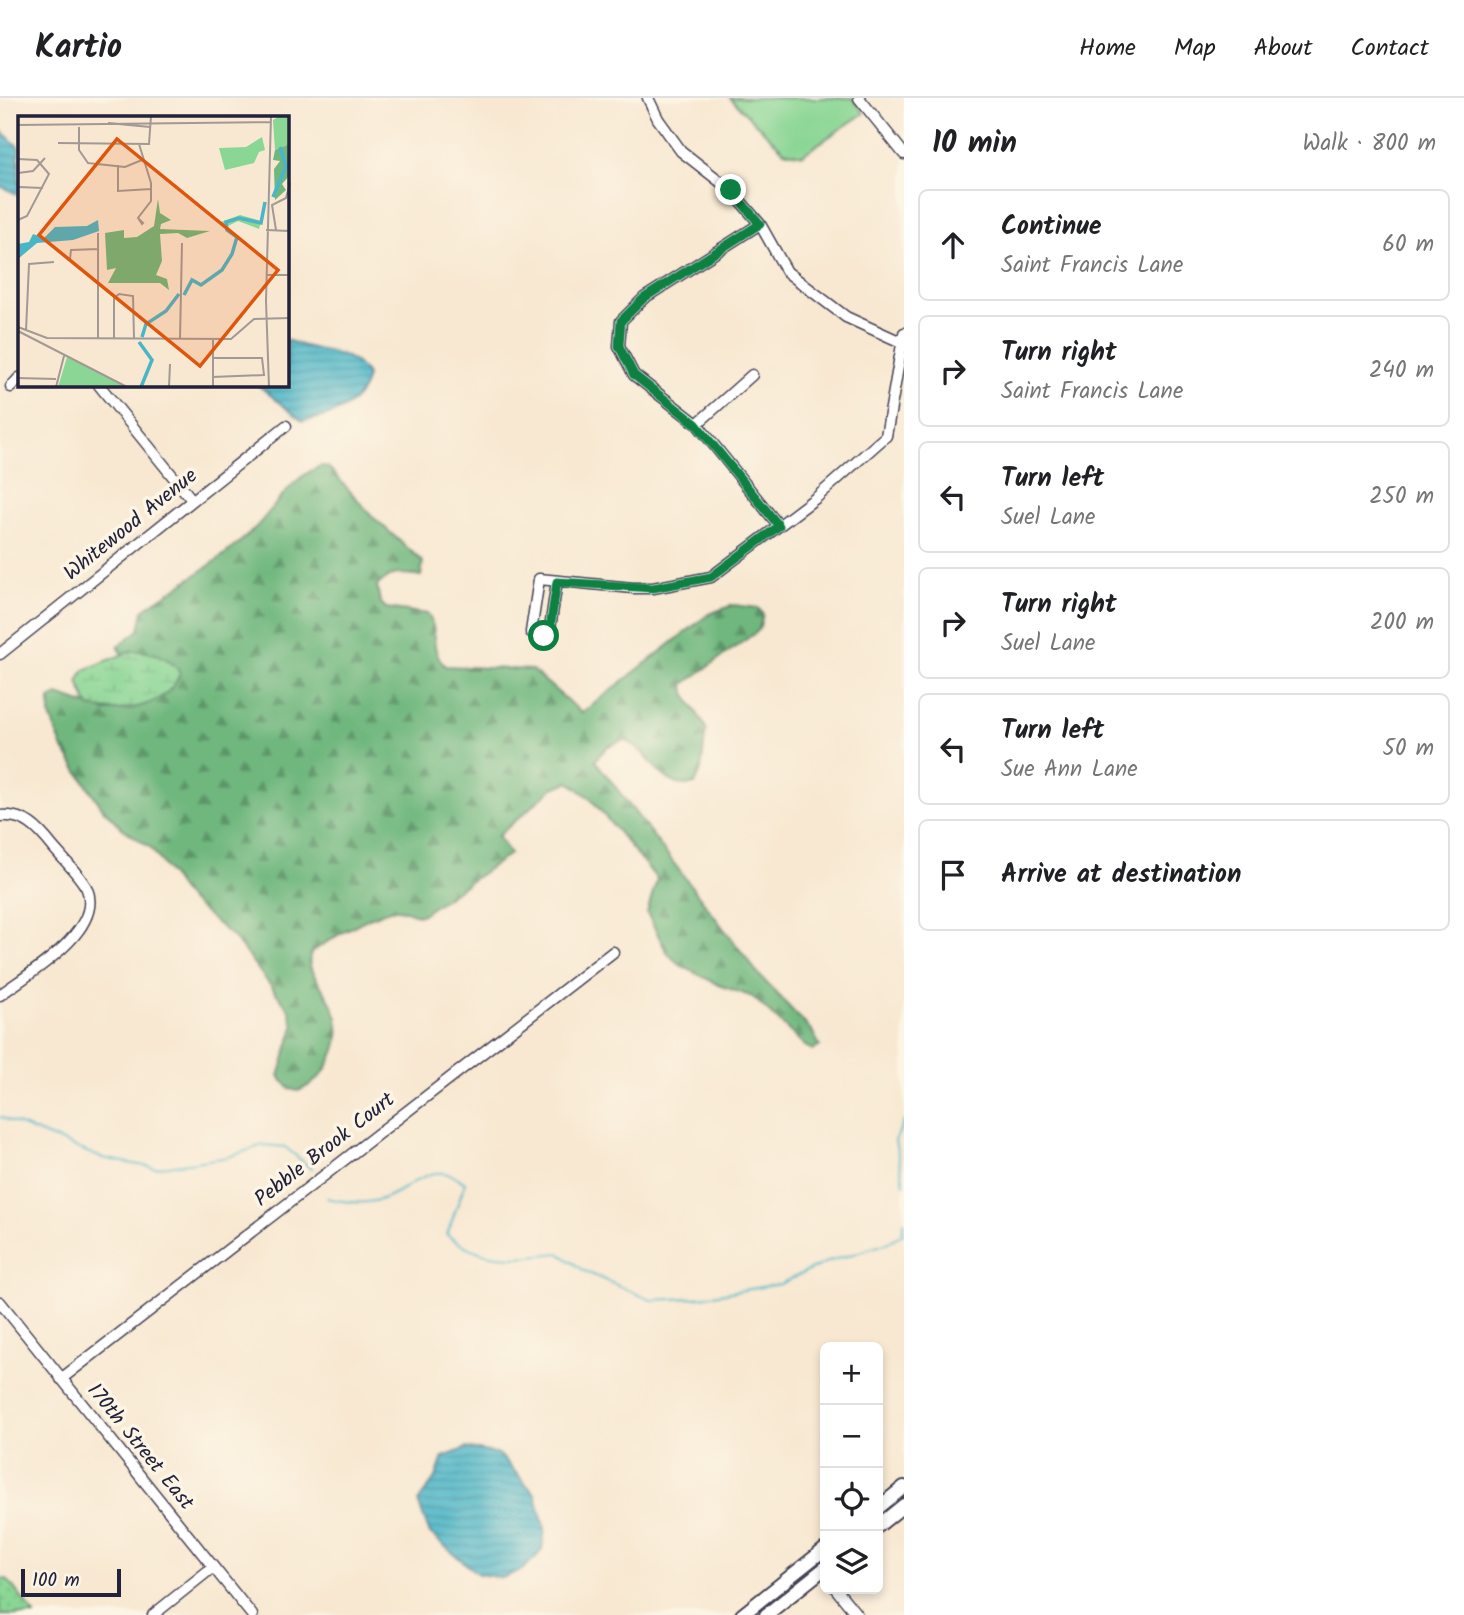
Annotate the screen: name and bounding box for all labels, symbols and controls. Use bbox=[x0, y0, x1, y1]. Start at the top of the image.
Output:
text: Kartio bbox=[35, 22, 122, 75]
text: Home bbox=[1079, 29, 1136, 68]
text: Map bbox=[1174, 29, 1216, 68]
text: About bbox=[1254, 29, 1312, 68]
text: Contact bbox=[1350, 29, 1429, 68]
inset map bbox=[18, 116, 289, 387]
text: 10 min bbox=[932, 120, 1017, 168]
text: Walk · 800 m bbox=[1303, 126, 1436, 162]
route end bbox=[715, 174, 746, 205]
text: Continue bbox=[1001, 206, 1102, 248]
icon: ahead bbox=[934, 226, 972, 264]
text: 60 m bbox=[1382, 227, 1434, 263]
text: Saint Francis Lane bbox=[1001, 248, 1183, 284]
text: Turn right bbox=[1001, 332, 1117, 374]
icon: right bbox=[934, 352, 972, 390]
text: 240 m bbox=[1369, 353, 1434, 389]
text: Saint Francis Lane bbox=[1001, 374, 1183, 410]
text: Turn left bbox=[1001, 458, 1104, 500]
street label: Whitewood Avenue bbox=[57, 460, 206, 589]
icon: left bbox=[934, 478, 972, 516]
text: 250 m bbox=[1369, 479, 1434, 515]
text: Suel Lane bbox=[1001, 500, 1095, 536]
text: Turn right bbox=[1001, 584, 1117, 626]
icon: right bbox=[934, 604, 972, 642]
text: 200 m bbox=[1370, 605, 1434, 641]
route start bbox=[528, 620, 559, 651]
text: Suel Lane bbox=[1001, 626, 1095, 662]
text: Turn left bbox=[1001, 710, 1104, 752]
icon: left bbox=[934, 730, 972, 768]
text: 50 m bbox=[1383, 731, 1434, 767]
text: Sue Ann Lane bbox=[1001, 752, 1138, 788]
text: Arrive at destination bbox=[1001, 854, 1241, 896]
icon: arrive bbox=[934, 856, 972, 894]
street label: Pebble Brook Court bbox=[248, 1084, 403, 1216]
map controls bbox=[820, 1342, 883, 1594]
button: + bbox=[820, 1342, 883, 1405]
street label: 170th Street East bbox=[78, 1376, 202, 1518]
button: − bbox=[820, 1405, 883, 1468]
button: locate bbox=[820, 1468, 883, 1531]
button: layers bbox=[820, 1531, 883, 1594]
scale bar bbox=[21, 1566, 121, 1598]
text: 100 m bbox=[32, 1566, 80, 1596]

